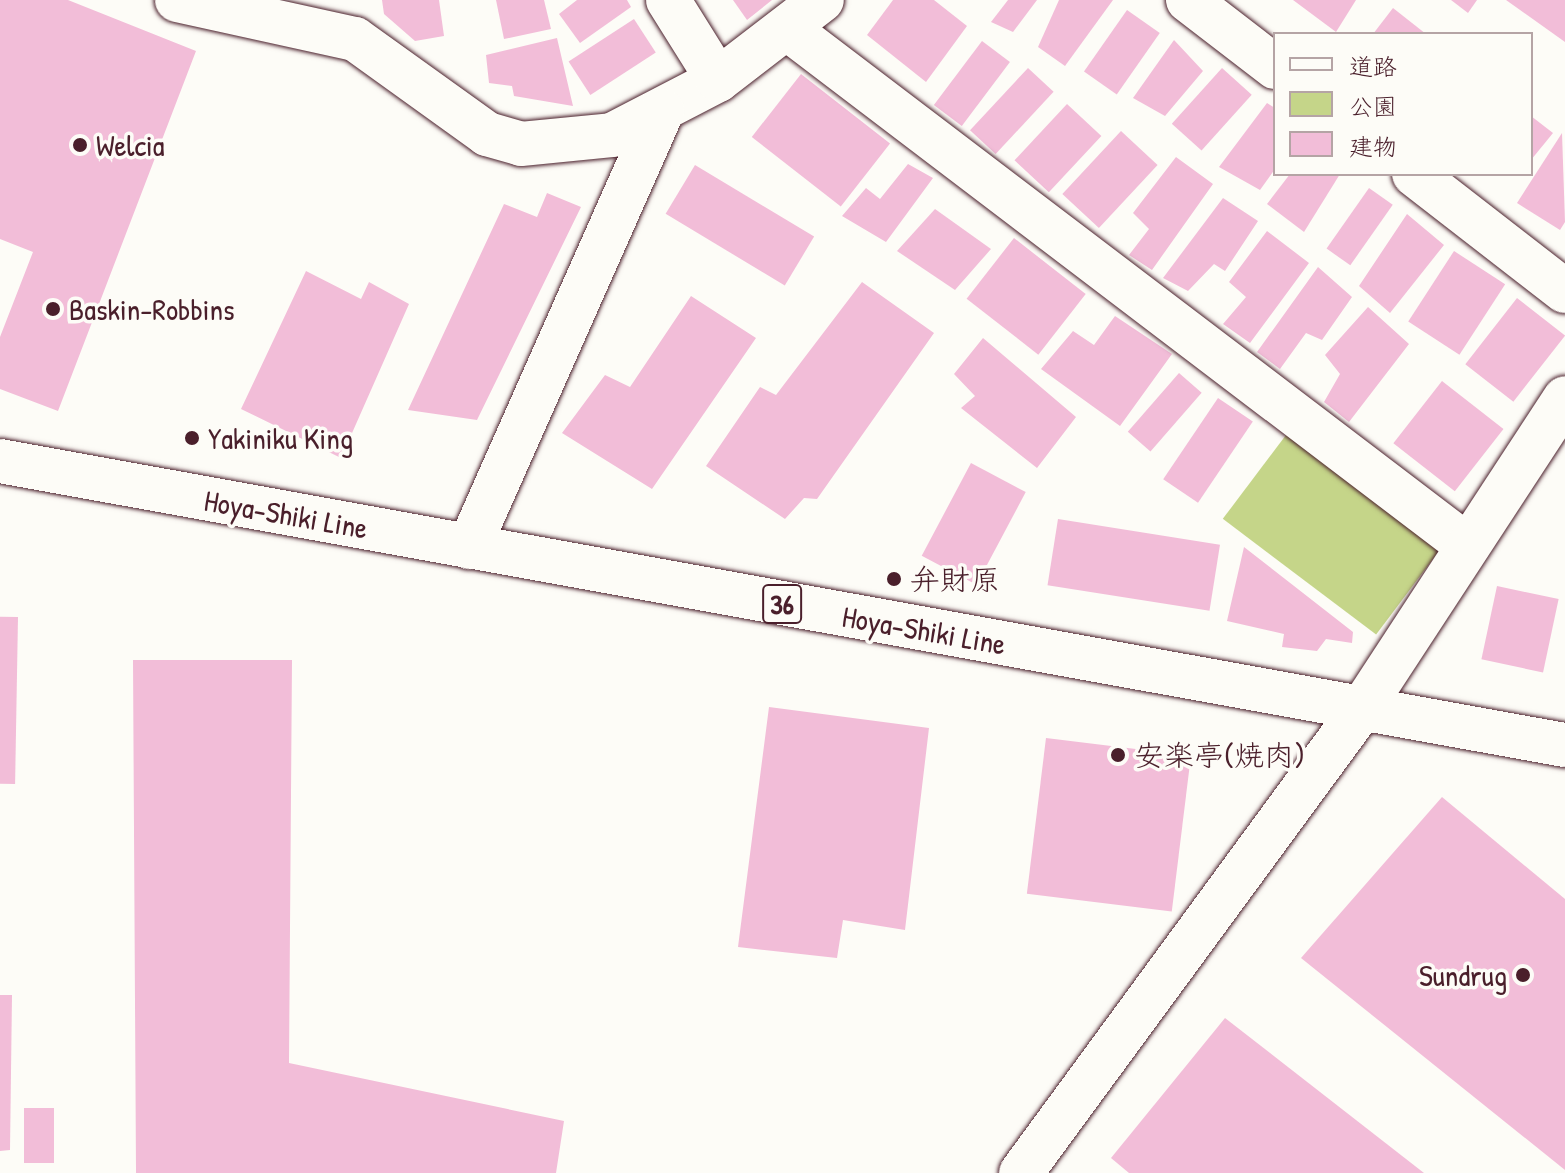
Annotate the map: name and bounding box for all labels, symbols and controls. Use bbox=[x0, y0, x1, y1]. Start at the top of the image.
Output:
legend bbox=[1273, 32, 1533, 176]
text: 道路 bbox=[1349, 50, 1397, 82]
text: 公園 bbox=[1349, 90, 1397, 122]
place label: Welcia bbox=[96, 127, 165, 163]
text: 建物 bbox=[1349, 130, 1397, 162]
marker: Welcia bbox=[71, 136, 89, 154]
place label: Baskin-Robbins bbox=[69, 291, 235, 327]
marker: Baskin-Robbins bbox=[44, 300, 62, 318]
place label: Yakiniku King bbox=[208, 420, 353, 456]
marker: Yakiniku King bbox=[183, 429, 201, 447]
street label: Hoya-Shiki Line bbox=[202, 482, 370, 546]
place label: 弁財原 bbox=[910, 561, 1000, 597]
marker: 弁財原 bbox=[885, 570, 903, 588]
road number: 36 bbox=[762, 580, 802, 628]
street label: Hoya-Shiki Line bbox=[840, 598, 1008, 662]
place label: 安楽亭(焼肉) bbox=[1134, 737, 1305, 773]
marker: 安楽亭(焼肉) bbox=[1109, 746, 1127, 764]
place label: Sundrug bbox=[1419, 957, 1507, 993]
marker: Sundrug bbox=[1514, 966, 1532, 984]

